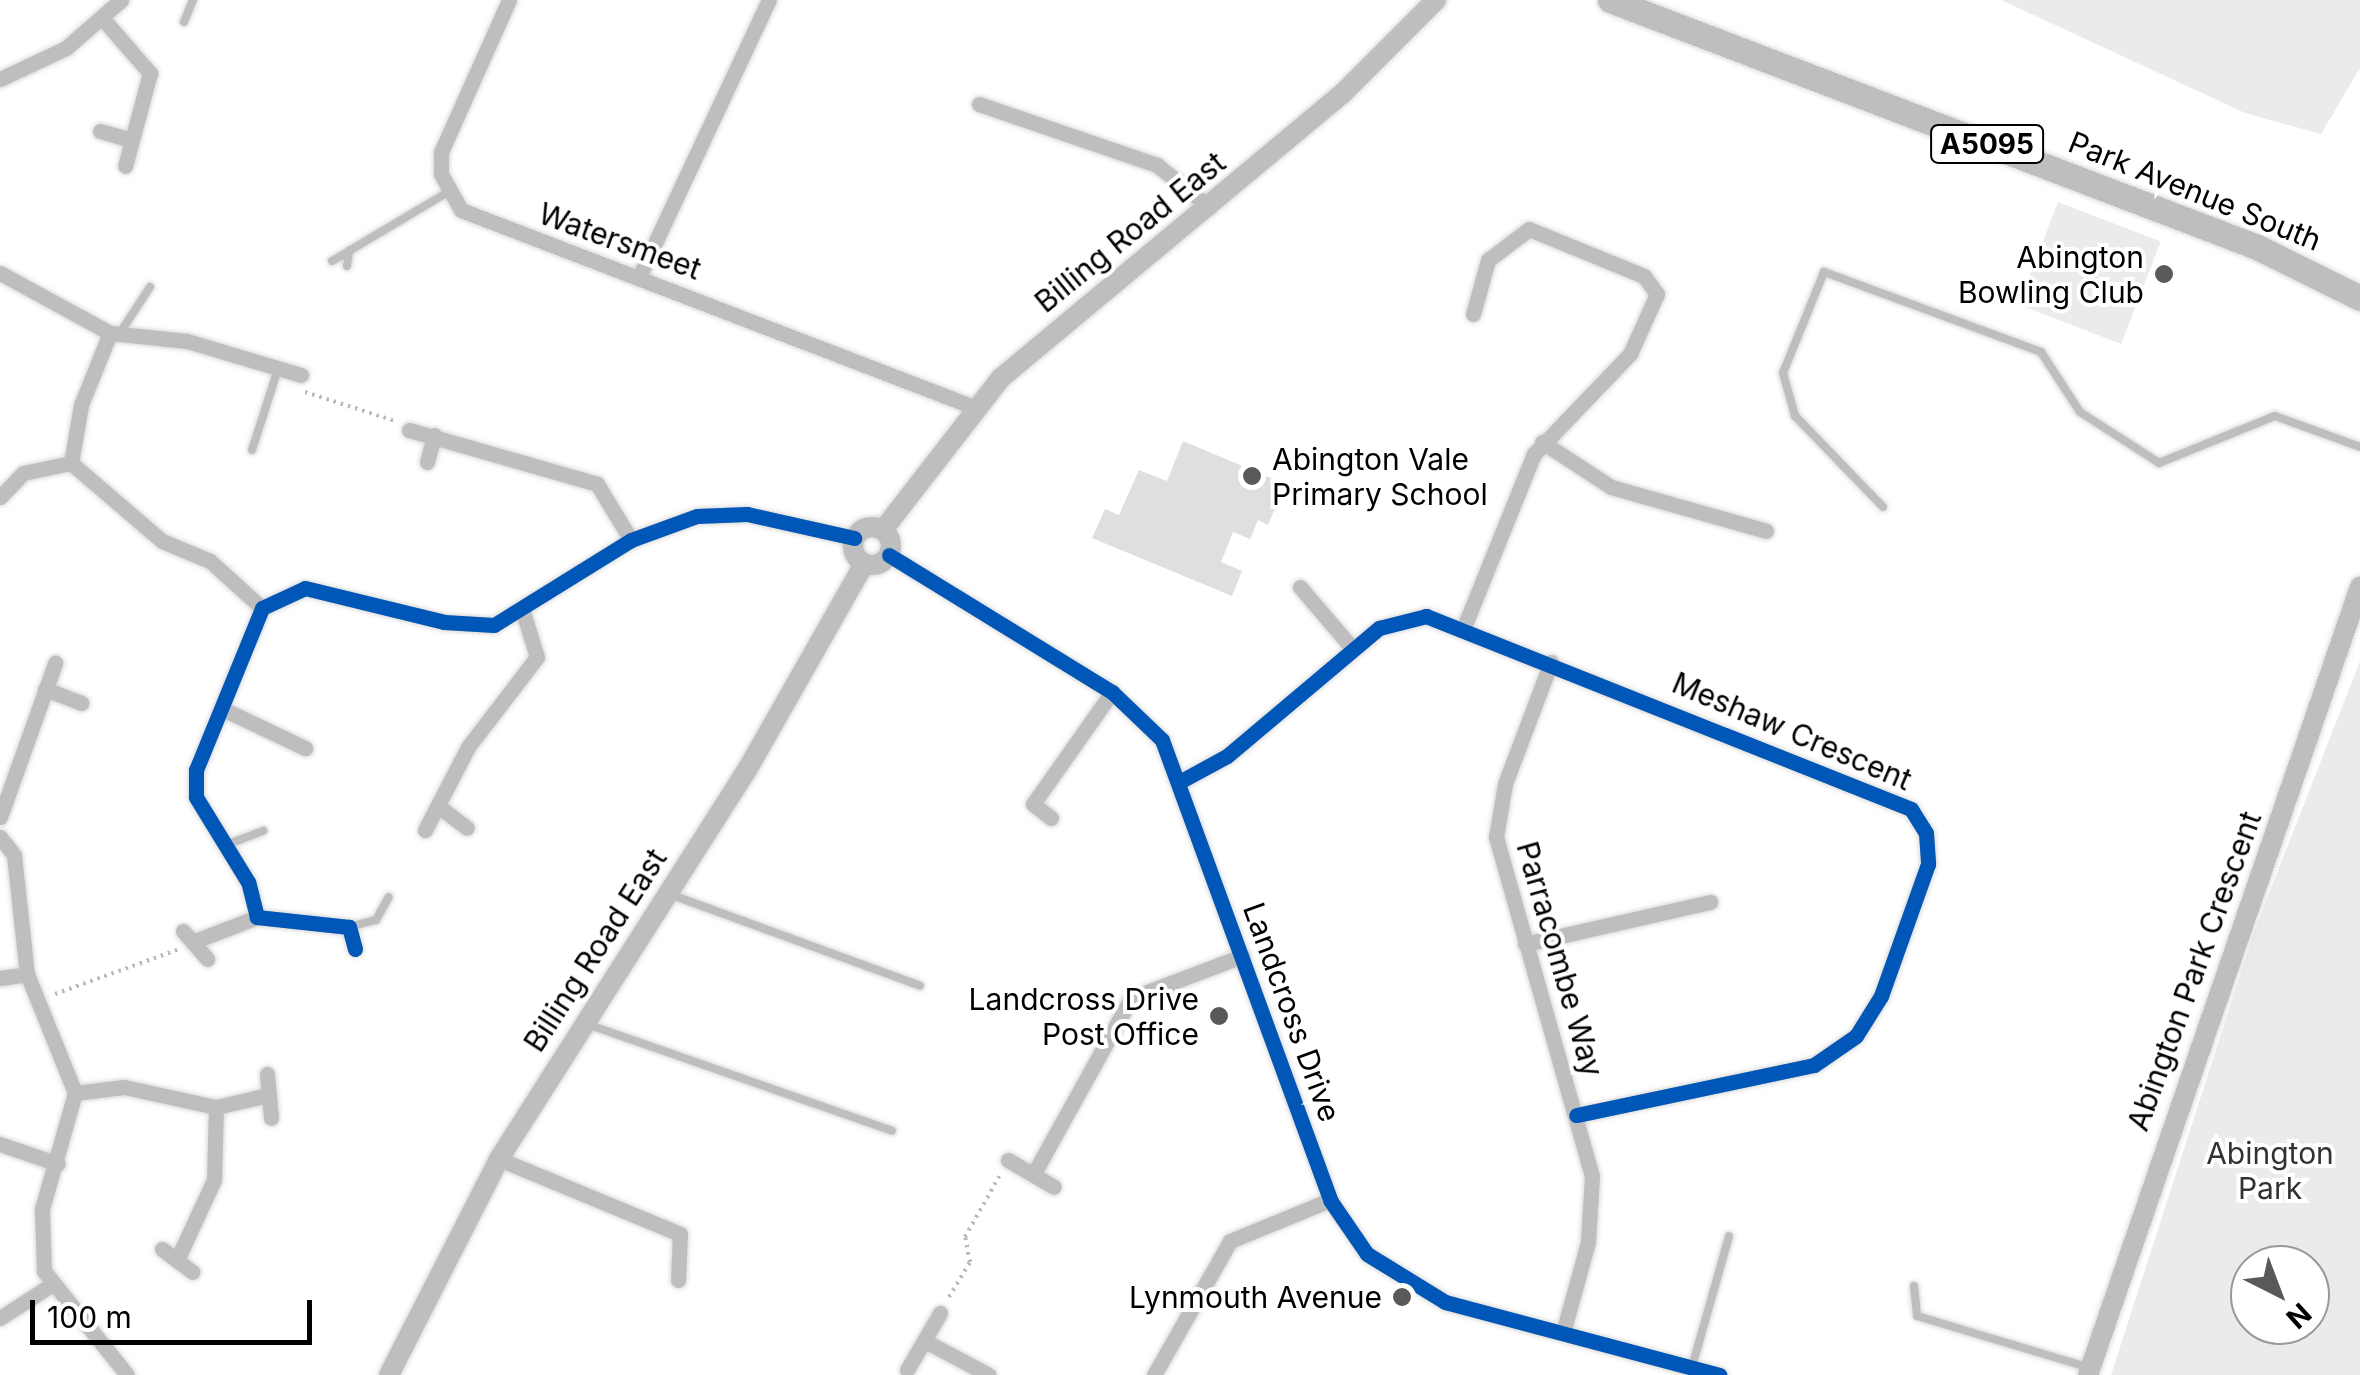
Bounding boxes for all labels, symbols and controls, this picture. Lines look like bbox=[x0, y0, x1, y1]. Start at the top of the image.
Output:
road number: A5095 bbox=[1930, 121, 2044, 167]
street label: Park Avenue South bbox=[2064, 124, 2326, 258]
street label: Billing Road East bbox=[1028, 144, 1232, 320]
street label: Watersmeet bbox=[534, 195, 706, 287]
place label: Abington Bowling Club bbox=[1958, 239, 2144, 310]
marker: Abington Bowling Club bbox=[2153, 263, 2175, 285]
place label: Abington Vale Primary School bbox=[1272, 441, 1488, 512]
marker: Abington Vale Primary School bbox=[1241, 465, 1263, 487]
street label: Meshaw Crescent bbox=[1667, 664, 1917, 798]
street label: Abington Park Crescent bbox=[2119, 807, 2269, 1135]
street label: Parracombe Way bbox=[1509, 837, 1611, 1081]
street label: Billing Road East bbox=[516, 842, 674, 1058]
street label: Landcross Drive bbox=[1236, 898, 1348, 1126]
place label: Landcross Drive Post Office bbox=[969, 981, 1199, 1052]
marker: Landcross Drive Post Office bbox=[1208, 1005, 1230, 1027]
park label: Abington Park bbox=[2206, 1135, 2334, 1206]
north arrow bbox=[2230, 1245, 2330, 1345]
place label: Lynmouth Avenue bbox=[1129, 1279, 1382, 1315]
scale bar bbox=[35, 1280, 318, 1342]
marker: Lynmouth Avenue bbox=[1391, 1286, 1413, 1308]
text: N bbox=[2279, 1296, 2318, 1336]
text: 100 m bbox=[47, 1299, 132, 1335]

